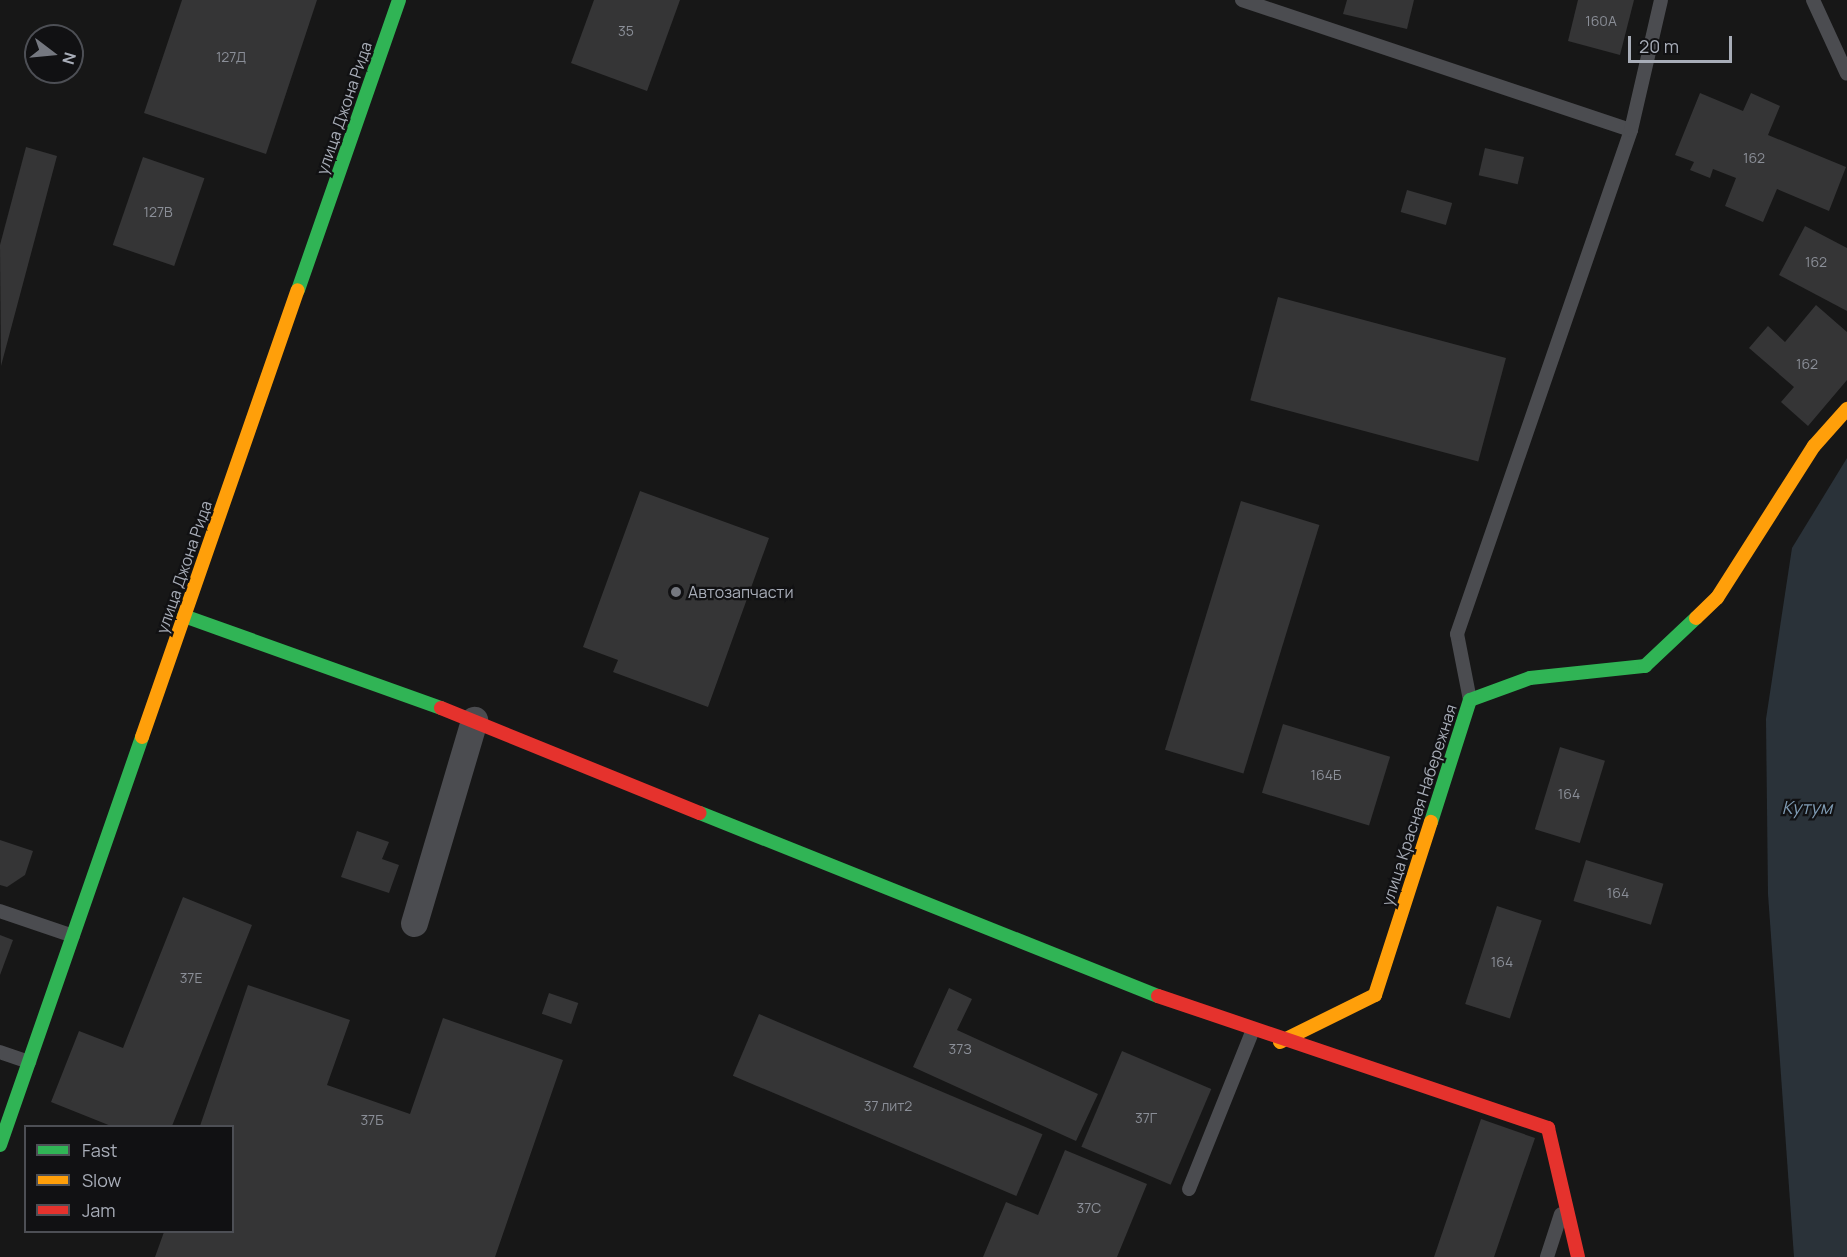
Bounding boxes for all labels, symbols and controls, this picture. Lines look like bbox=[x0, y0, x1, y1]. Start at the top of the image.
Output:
house number: 160А bbox=[1585, 13, 1617, 29]
house number: 35 bbox=[618, 23, 634, 39]
north arrow bbox=[24, 24, 84, 84]
scale bar bbox=[1631, 24, 1734, 62]
text: 20 m bbox=[1639, 34, 1679, 58]
street label: улица Джона Рида bbox=[312, 39, 376, 177]
house number: 127Д bbox=[216, 49, 246, 65]
text: N bbox=[57, 50, 82, 67]
house number: 162 bbox=[1743, 150, 1765, 166]
house number: 127В bbox=[143, 204, 173, 220]
house number: 162 bbox=[1805, 254, 1827, 270]
house number: 162 bbox=[1796, 356, 1818, 372]
street label: улица Джона Рида bbox=[152, 498, 216, 636]
place label: Автозапчасти bbox=[688, 582, 793, 602]
marker: Автозапчасти bbox=[669, 585, 683, 599]
street label: улица Красная Набережная bbox=[1377, 702, 1461, 908]
house number: 164Б bbox=[1311, 767, 1341, 783]
house number: 164 bbox=[1558, 786, 1580, 802]
water label: Кутум bbox=[1782, 796, 1832, 818]
house number: 164 bbox=[1607, 885, 1629, 901]
house number: 164 bbox=[1491, 954, 1513, 970]
house number: 37Е bbox=[180, 970, 202, 986]
house number: 37З bbox=[948, 1041, 972, 1057]
house number: 37 лит2 bbox=[864, 1098, 912, 1114]
house number: 37Г bbox=[1135, 1110, 1157, 1126]
house number: 37Б bbox=[360, 1112, 384, 1128]
legend bbox=[24, 1125, 234, 1233]
text: Fast bbox=[82, 1138, 117, 1162]
text: Slow bbox=[82, 1168, 121, 1192]
text: Jam bbox=[82, 1198, 116, 1222]
house number: 37С bbox=[1077, 1200, 1101, 1216]

